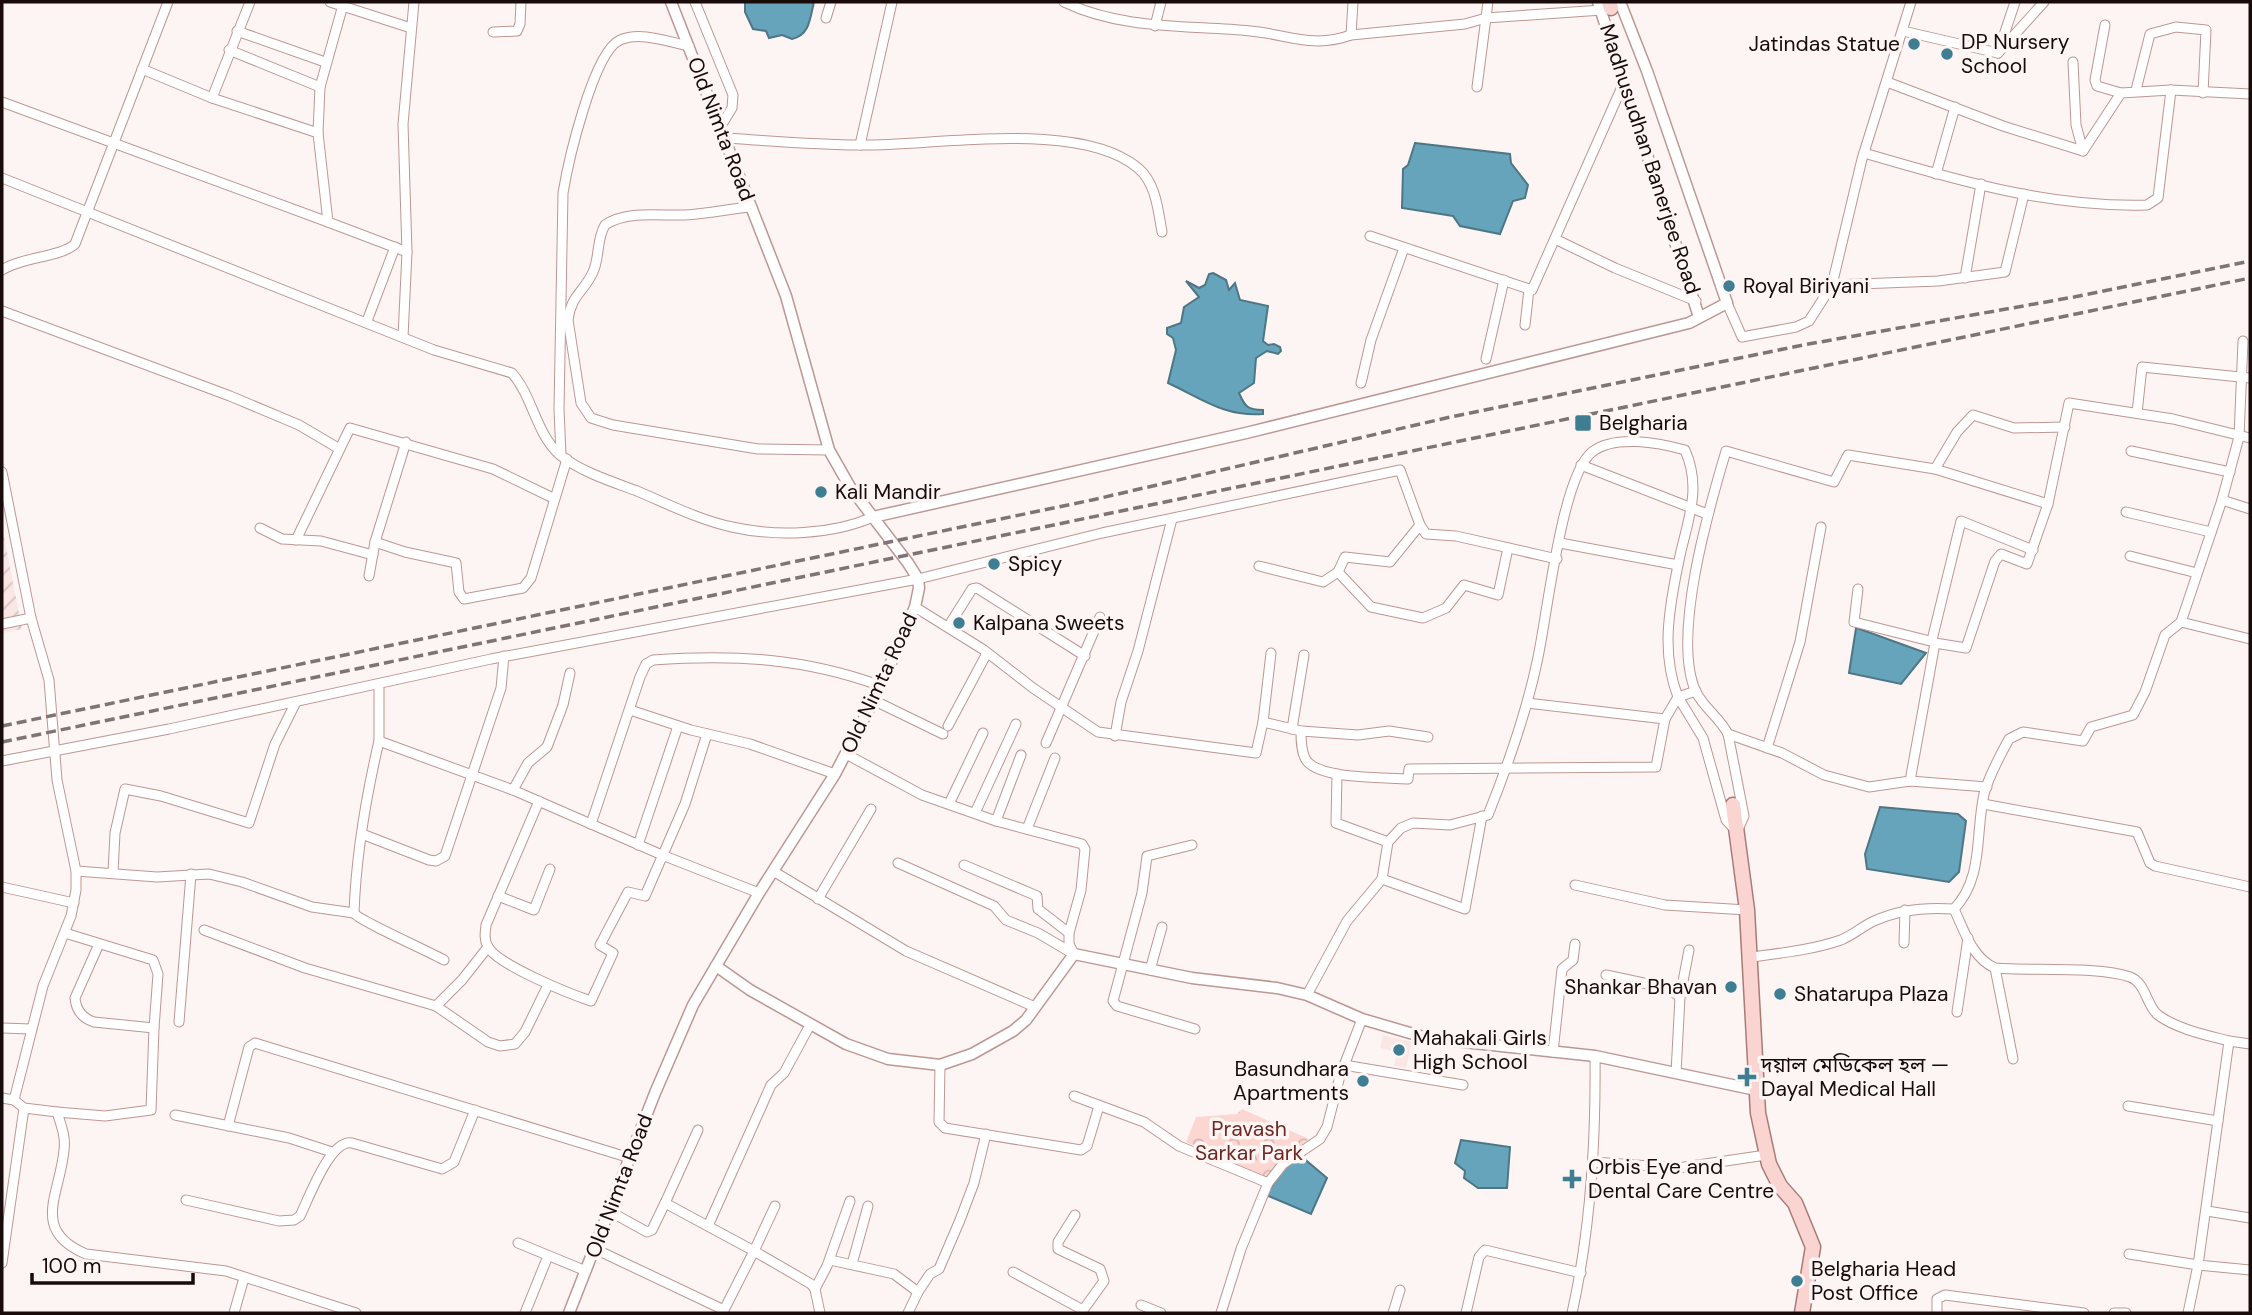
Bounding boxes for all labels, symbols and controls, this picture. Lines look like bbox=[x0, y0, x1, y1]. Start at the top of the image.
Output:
street label: Madhusudhan Banerjee Road bbox=[1593, 20, 1707, 298]
place label: DP Nursery School bbox=[1961, 28, 2070, 80]
place label: Jatindas Statue bbox=[1749, 30, 1900, 58]
marker: Jatindas Statue bbox=[1906, 36, 1922, 52]
marker: DP Nursery School bbox=[1939, 46, 1955, 62]
street label: Old Nimta Road bbox=[681, 53, 761, 205]
place label: Royal Biriyani bbox=[1743, 272, 1869, 300]
marker: Royal Biriyani bbox=[1721, 278, 1737, 294]
place label: Belgharia bbox=[1599, 409, 1688, 437]
marker: Belgharia bbox=[1573, 413, 1593, 433]
place label: Kali Mandir bbox=[835, 478, 941, 506]
marker: Kali Mandir bbox=[813, 484, 829, 500]
place label: Spicy bbox=[1008, 550, 1062, 578]
marker: Spicy bbox=[986, 556, 1002, 572]
street label: Old Nimta Road bbox=[834, 608, 924, 758]
place label: Kalpana Sweets bbox=[973, 609, 1125, 637]
marker: Kalpana Sweets bbox=[951, 615, 967, 631]
place label: Shankar Bhavan bbox=[1564, 973, 1717, 1001]
marker: Shankar Bhavan bbox=[1723, 979, 1739, 995]
place label: Shatarupa Plaza bbox=[1794, 980, 1948, 1008]
marker: Shatarupa Plaza bbox=[1772, 986, 1788, 1002]
place label: Mahakali Girls High School bbox=[1413, 1024, 1547, 1076]
marker: Mahakali Girls High School bbox=[1391, 1042, 1407, 1058]
place label: দয়াল মেডিকেল হল — Dayal Medical Hall bbox=[1760, 1051, 1949, 1103]
place label: Basundhara Apartments bbox=[1233, 1055, 1349, 1107]
marker: দয়াল মেডিকেল হল — Dayal Medical Hall bbox=[1739, 1069, 1755, 1085]
marker: Basundhara Apartments bbox=[1355, 1073, 1371, 1089]
street label: Old Nimta Road bbox=[579, 1110, 659, 1262]
park label: Pravash Sarkar Park bbox=[1195, 1115, 1303, 1167]
place label: Orbis Eye and Dental Care Centre bbox=[1588, 1153, 1774, 1205]
marker: Orbis Eye and Dental Care Centre bbox=[1562, 1169, 1582, 1189]
scale bar bbox=[32, 1242, 192, 1286]
text: 100 m bbox=[42, 1252, 102, 1280]
place label: Belgharia Head Post Office bbox=[1811, 1255, 1956, 1307]
marker: Belgharia Head Post Office bbox=[1789, 1273, 1805, 1289]

